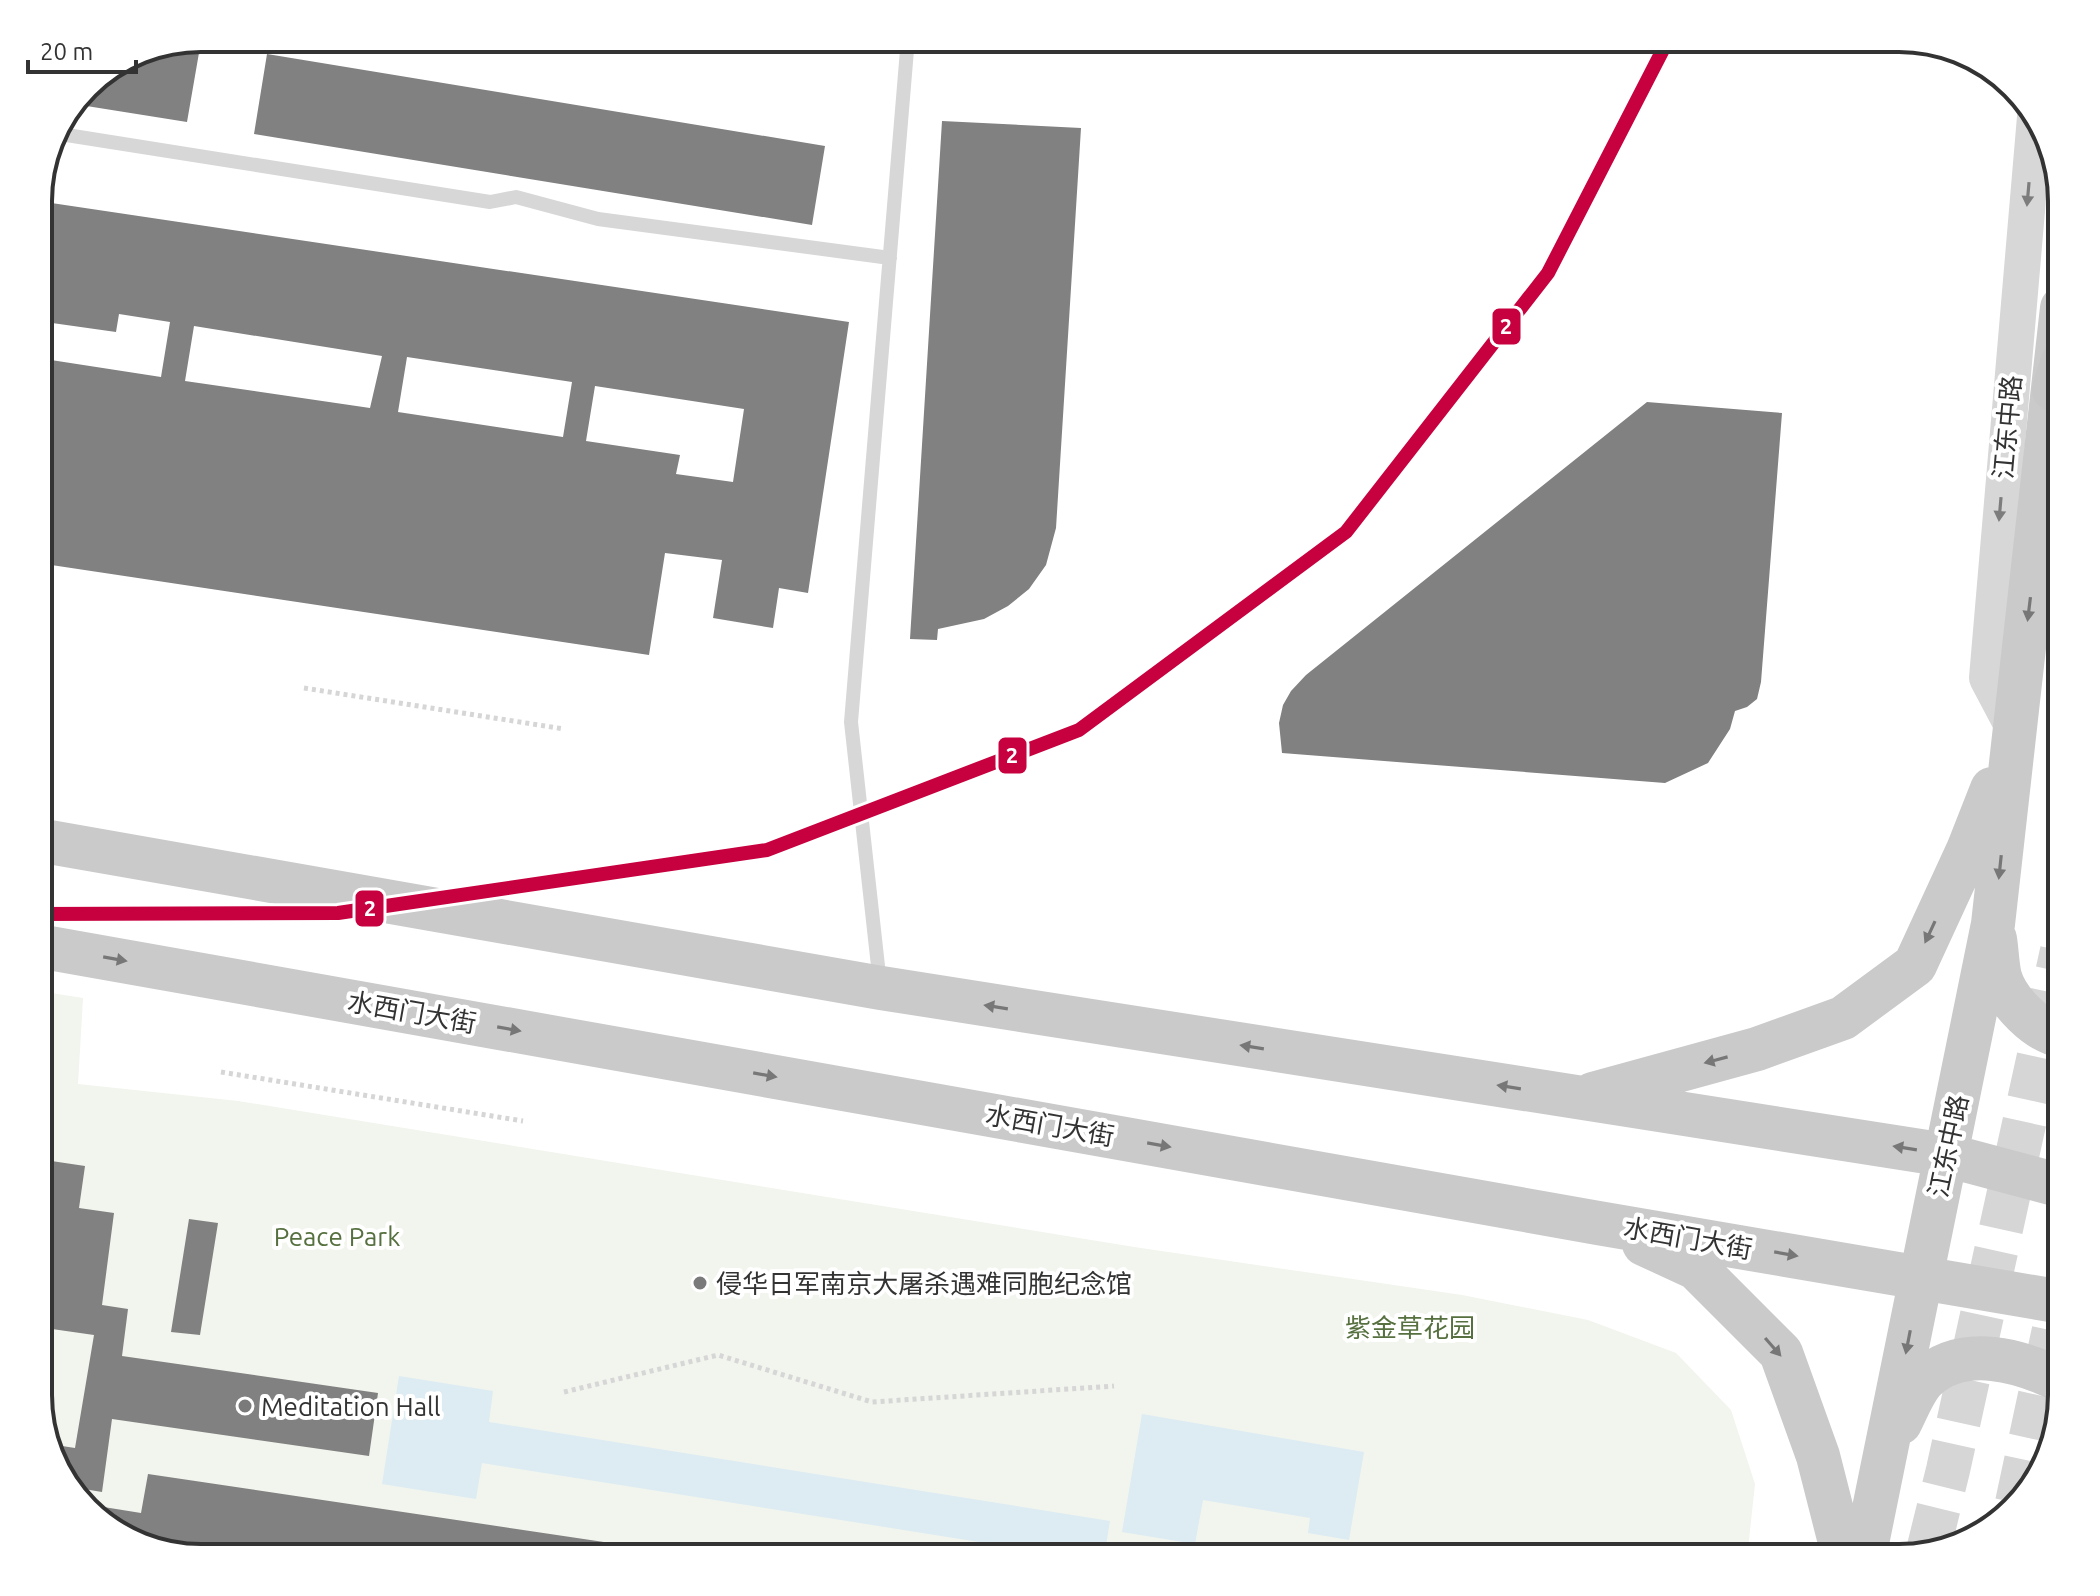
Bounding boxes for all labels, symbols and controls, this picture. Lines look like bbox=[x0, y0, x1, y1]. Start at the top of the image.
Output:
scale bar bbox=[28, 24, 136, 74]
text: 20 m bbox=[40, 38, 93, 65]
one-way arrow bbox=[2021, 182, 2034, 207]
line badge: 2 bbox=[1491, 307, 1522, 346]
text: 2 bbox=[1500, 313, 1512, 338]
street label: 江东中路 bbox=[1988, 374, 2026, 480]
one-way arrow bbox=[1994, 497, 2007, 522]
one-way arrow bbox=[2022, 597, 2035, 622]
line badge: 2 bbox=[997, 736, 1028, 775]
text: 2 bbox=[1006, 742, 1018, 767]
one-way arrow bbox=[1993, 855, 2006, 880]
line badge: 2 bbox=[354, 889, 385, 928]
text: 2 bbox=[364, 895, 376, 920]
one-way arrow bbox=[1923, 920, 1937, 943]
one-way arrow bbox=[103, 954, 128, 966]
street label: 水西门大街 bbox=[345, 986, 479, 1038]
one-way arrow bbox=[983, 1000, 1008, 1012]
one-way arrow bbox=[497, 1024, 522, 1036]
one-way arrow bbox=[1240, 1040, 1265, 1053]
one-way arrow bbox=[1704, 1055, 1729, 1067]
one-way arrow bbox=[753, 1069, 778, 1081]
one-way arrow bbox=[1496, 1080, 1521, 1093]
street label: 江东中路 bbox=[1923, 1092, 1973, 1200]
street label: 水西门大街 bbox=[983, 1099, 1117, 1151]
one-way arrow bbox=[1147, 1139, 1172, 1151]
one-way arrow bbox=[1892, 1141, 1917, 1154]
street label: 水西门大街 bbox=[1621, 1212, 1755, 1264]
park label: Peace Park bbox=[274, 1222, 400, 1251]
one-way arrow bbox=[1774, 1249, 1799, 1261]
place label: 侵华日军南京大屠杀遇难同胞纪念馆 bbox=[716, 1269, 1132, 1298]
marker: 侵华日军南京大屠杀遇难同胞纪念馆 bbox=[691, 1274, 709, 1292]
park label: 紫金草花园 bbox=[1345, 1313, 1475, 1342]
one-way arrow bbox=[1901, 1330, 1914, 1355]
one-way arrow bbox=[1764, 1337, 1782, 1356]
place label: Meditation Hall bbox=[261, 1392, 441, 1421]
marker: Meditation Hall bbox=[236, 1397, 254, 1415]

